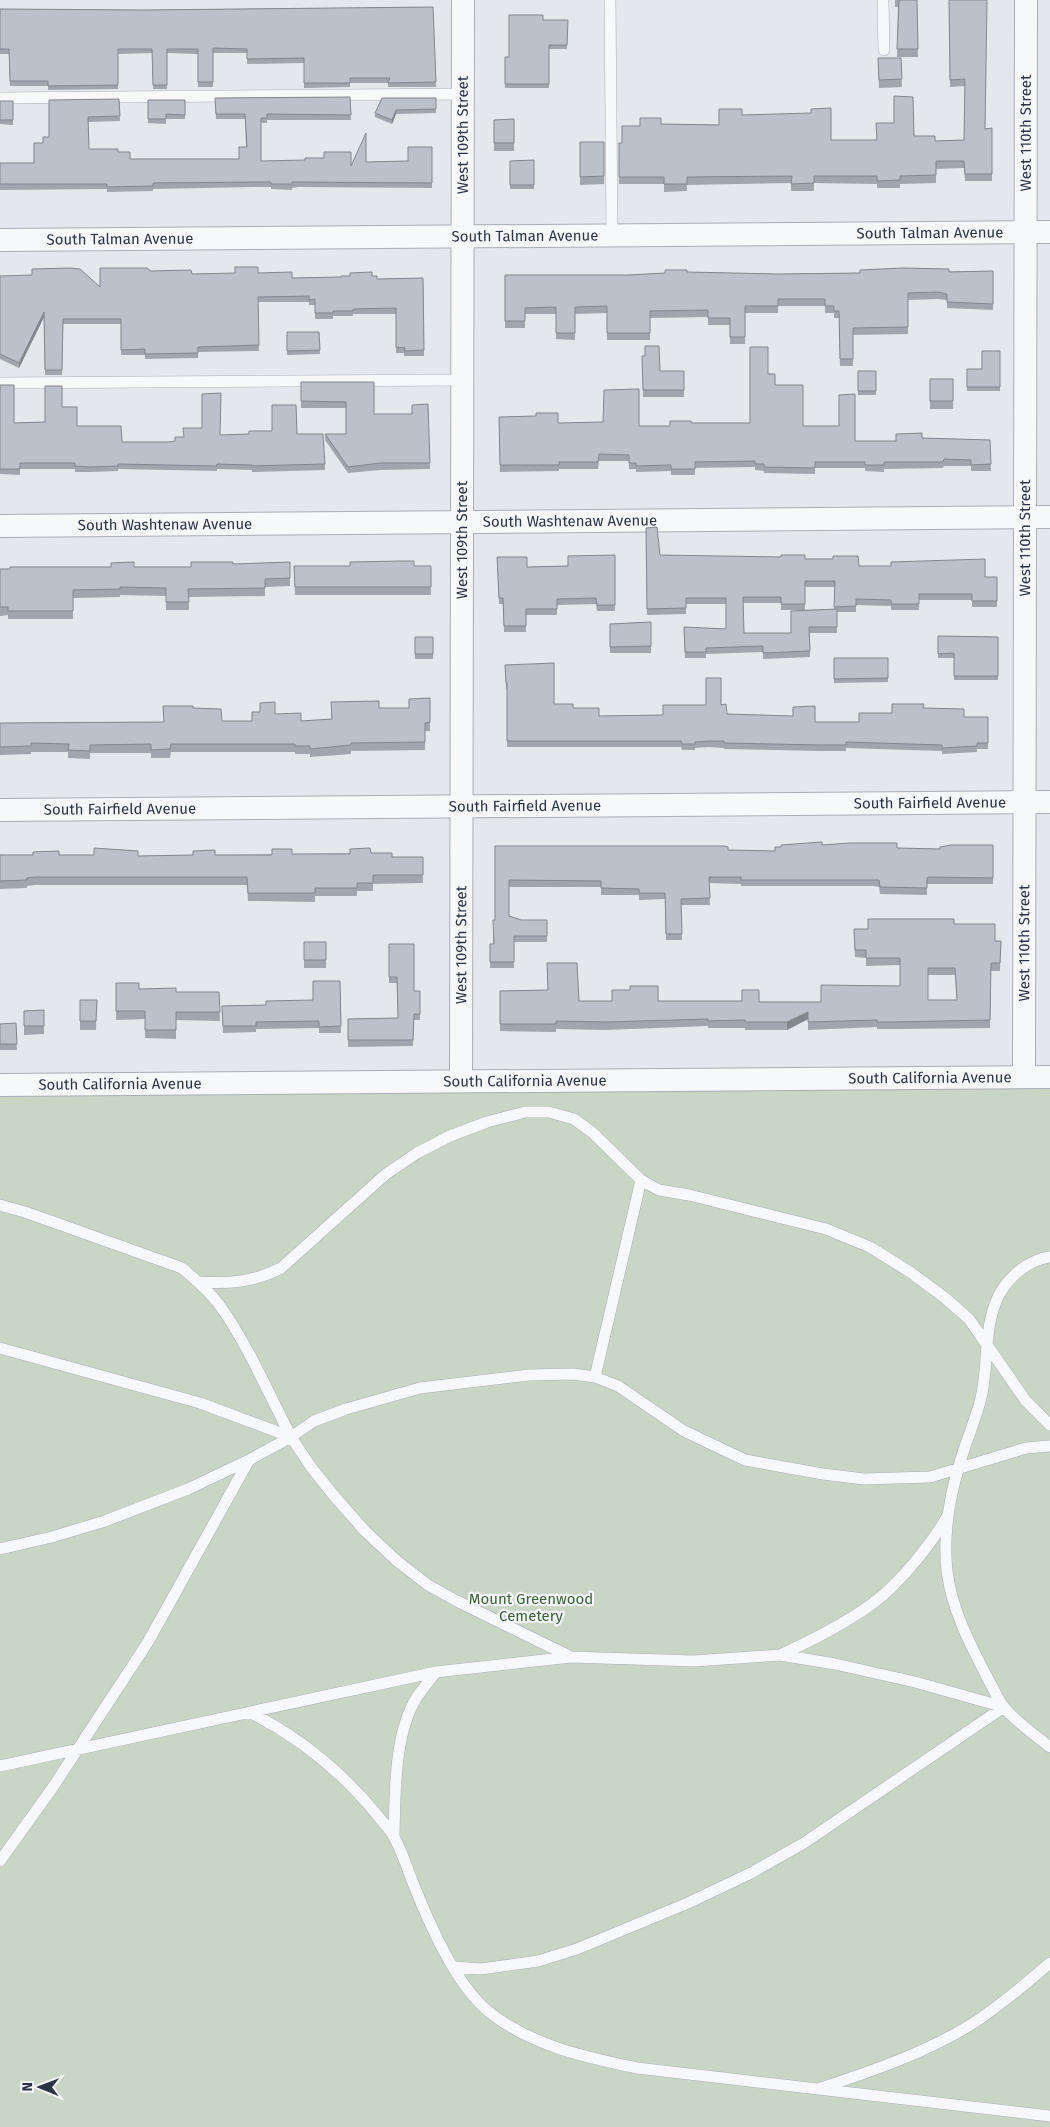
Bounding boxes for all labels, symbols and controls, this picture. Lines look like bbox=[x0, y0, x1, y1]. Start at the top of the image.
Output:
street label: West 110th Street bbox=[1017, 74, 1035, 192]
street label: West 109th Street bbox=[454, 75, 472, 194]
street label: South Talman Avenue bbox=[856, 223, 1004, 242]
street label: South Talman Avenue bbox=[451, 226, 599, 246]
street label: South Talman Avenue bbox=[46, 230, 194, 249]
street label: West 110th Street bbox=[1016, 479, 1034, 597]
street label: West 109th Street bbox=[453, 480, 471, 599]
street label: South Washtenaw Avenue bbox=[483, 511, 657, 531]
street label: South Washtenaw Avenue bbox=[78, 515, 252, 534]
street label: South Fairfield Avenue bbox=[854, 793, 1006, 812]
street label: South Fairfield Avenue bbox=[449, 796, 601, 816]
street label: South Fairfield Avenue bbox=[44, 800, 196, 819]
street label: West 110th Street bbox=[1015, 884, 1033, 1002]
street label: West 109th Street bbox=[452, 885, 470, 1004]
street label: South California Avenue bbox=[848, 1068, 1012, 1088]
street label: South California Avenue bbox=[443, 1071, 607, 1091]
street label: South California Avenue bbox=[38, 1074, 202, 1094]
park label: Mount Greenwood Cemetery bbox=[469, 1590, 593, 1625]
north arrow bbox=[15, 2062, 65, 2112]
text: N bbox=[19, 2082, 36, 2092]

